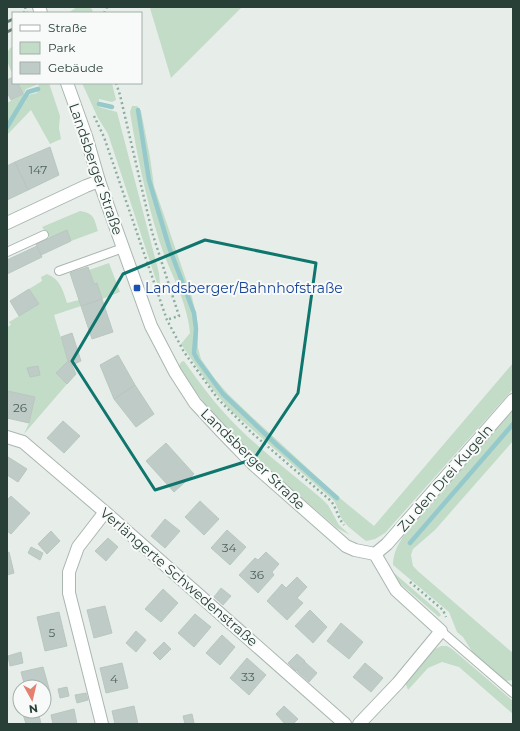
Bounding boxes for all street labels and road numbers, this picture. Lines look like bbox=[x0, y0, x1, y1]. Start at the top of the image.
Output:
street label: Landsberger Straße bbox=[65, 101, 127, 237]
street label: Landsberger Straße bbox=[197, 404, 309, 514]
street label: Zu den Drei Kugeln bbox=[393, 421, 497, 535]
street label: Verlängerte Schwedenstraße bbox=[96, 504, 262, 650]

